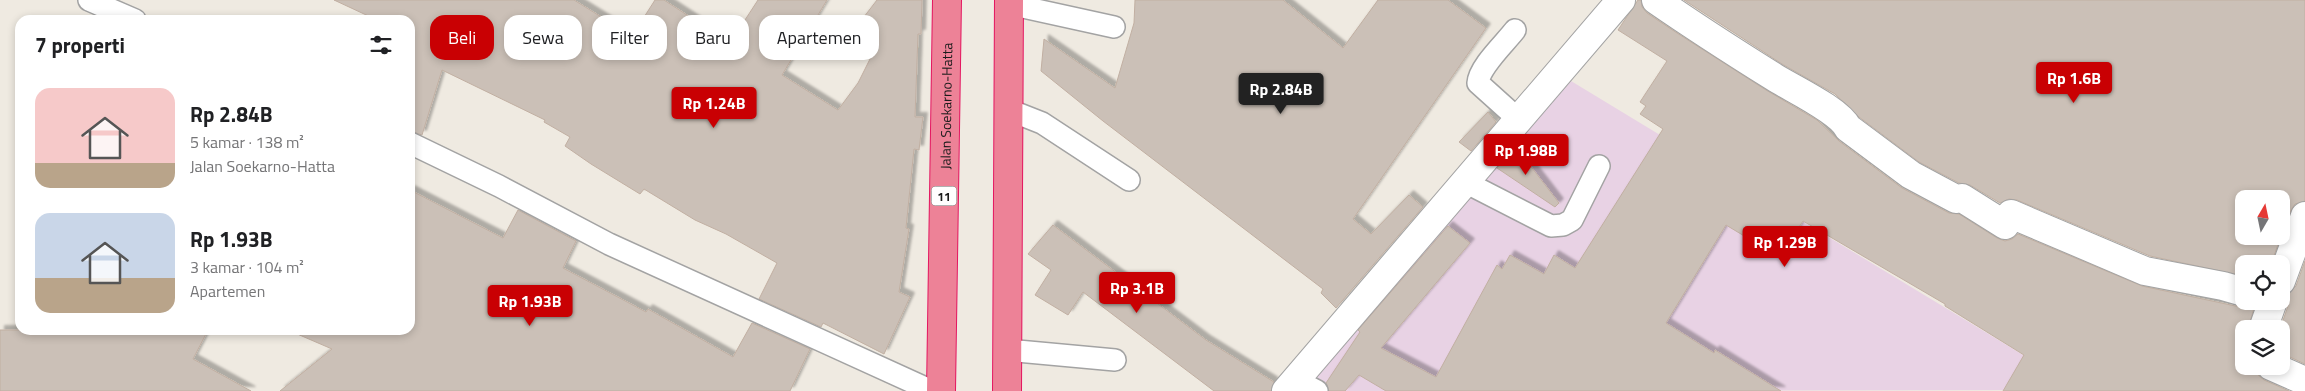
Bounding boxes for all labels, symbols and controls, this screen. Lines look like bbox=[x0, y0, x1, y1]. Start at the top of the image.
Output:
chip: Beli bbox=[430, 15, 494, 60]
chip: Sewa bbox=[504, 15, 582, 60]
chip: Filter bbox=[592, 15, 667, 60]
chip: Baru bbox=[677, 15, 749, 60]
chip: Apartemen bbox=[759, 15, 879, 60]
text: 7 properti bbox=[35, 29, 125, 61]
icon: filters bbox=[367, 31, 395, 59]
street label: Jalan Soekarno-Hatta bbox=[934, 42, 957, 170]
pin: Rp 1.6B bbox=[2028, 62, 2120, 104]
text: Rp 1.6B bbox=[2047, 66, 2101, 90]
pin: Rp 2.84B bbox=[1229, 72, 1333, 115]
text: Rp 2.84B bbox=[1250, 77, 1312, 101]
pin: Rp 1.24B bbox=[662, 86, 766, 129]
text: Rp 1.24B bbox=[683, 91, 745, 115]
text: Rp 2.84B bbox=[190, 98, 273, 130]
icon: home bbox=[75, 108, 135, 168]
text: 5 kamar · 138 m² bbox=[190, 130, 304, 154]
pin: Rp 1.98B bbox=[1474, 134, 1578, 176]
text: Rp 1.98B bbox=[1495, 138, 1557, 162]
text: Jalan Soekarno-Hatta bbox=[190, 154, 335, 178]
road number: 11 bbox=[932, 187, 956, 206]
north arrow bbox=[2235, 190, 2290, 245]
map controls bbox=[2235, 190, 2290, 375]
text: Rp 1.93B bbox=[190, 223, 273, 255]
pin: Rp 1.29B bbox=[1733, 226, 1837, 268]
text: Rp 1.29B bbox=[1754, 230, 1816, 254]
icon: home bbox=[75, 233, 135, 293]
text: 3 kamar · 104 m² bbox=[190, 255, 304, 279]
button: locate bbox=[2235, 255, 2290, 310]
pin: Rp 3.1B bbox=[1091, 272, 1183, 314]
text: Rp 3.1B bbox=[1110, 276, 1164, 300]
text: Apartemen bbox=[190, 279, 265, 303]
pin: Rp 1.93B bbox=[478, 284, 582, 327]
text: Rp 1.93B bbox=[499, 289, 561, 313]
button: layers bbox=[2235, 320, 2290, 375]

